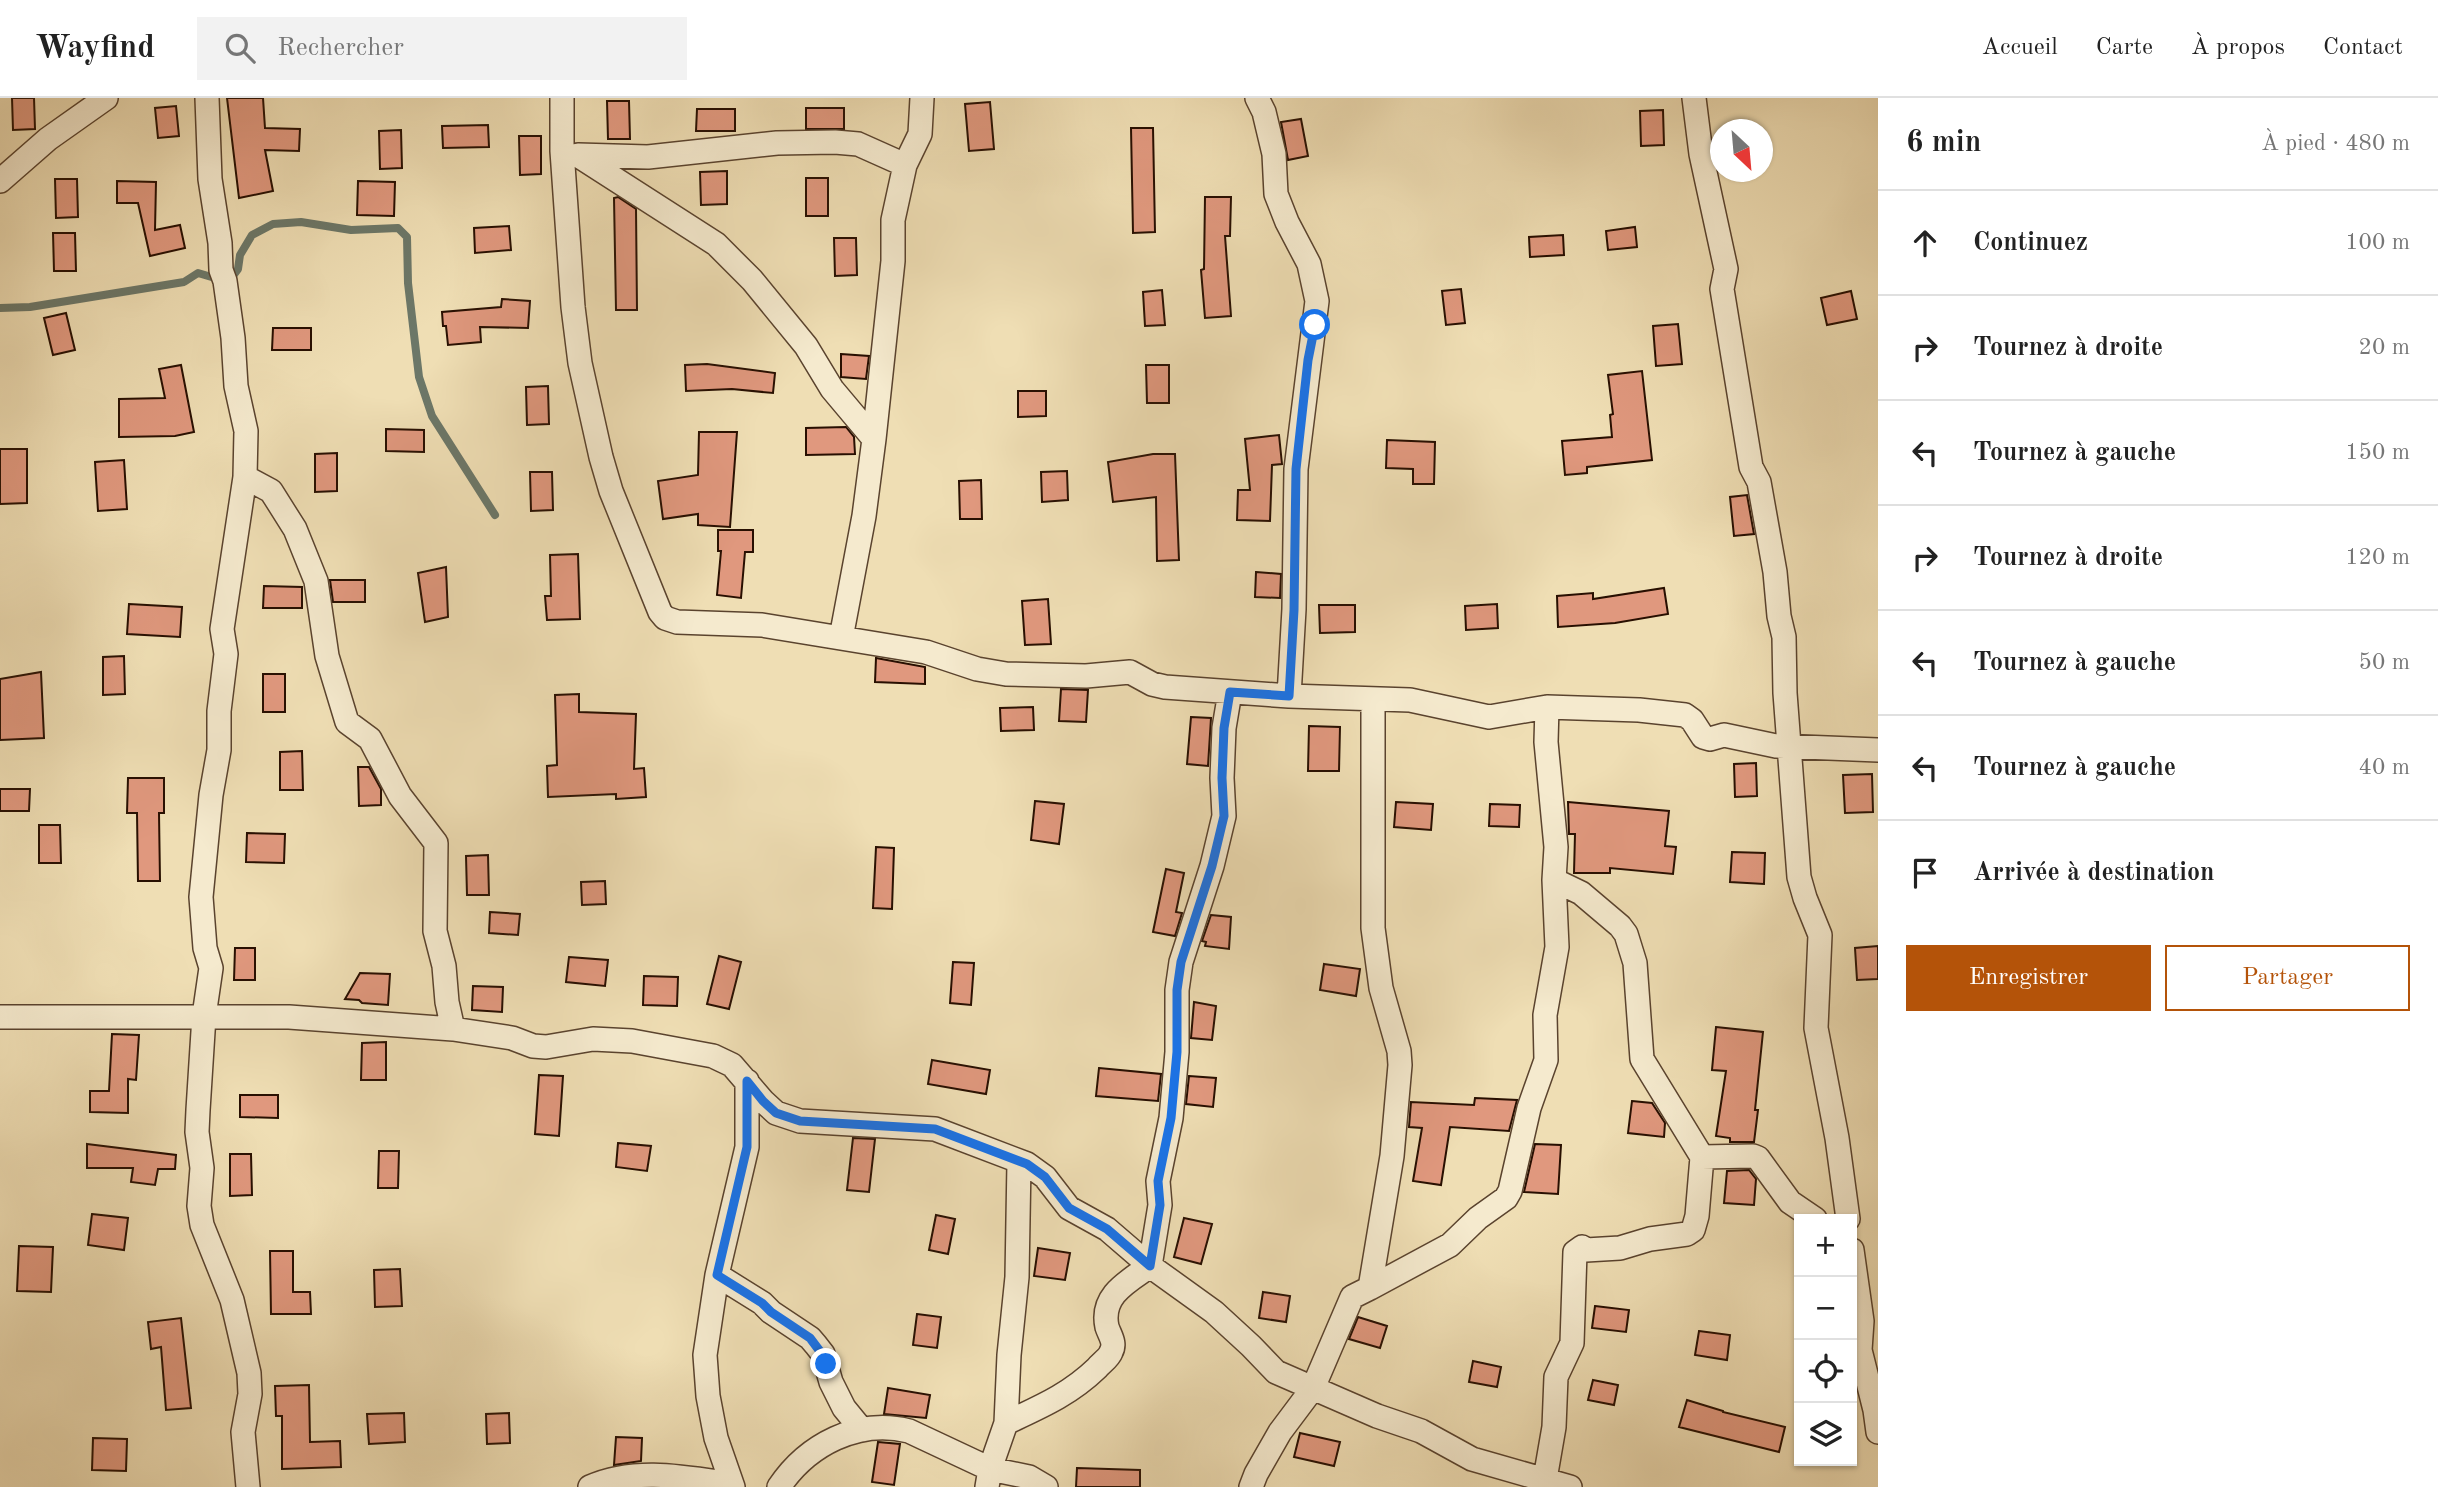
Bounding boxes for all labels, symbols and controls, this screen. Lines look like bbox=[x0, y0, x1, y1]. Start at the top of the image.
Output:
search box bbox=[197, 17, 687, 80]
icon: search bbox=[221, 29, 259, 67]
text: Wayfind bbox=[35, 32, 155, 65]
text: Rechercher bbox=[277, 35, 404, 61]
text: Accueil bbox=[1982, 36, 2058, 60]
text: Carte bbox=[2096, 36, 2153, 60]
text: À propos bbox=[2191, 36, 2285, 60]
text: Contact bbox=[2323, 36, 2403, 60]
north arrow bbox=[1710, 119, 1773, 182]
text: 6 min bbox=[1906, 128, 1981, 158]
text: À pied · 480 m bbox=[2261, 132, 2410, 155]
icon: ahead bbox=[1906, 224, 1944, 262]
text: Continuez bbox=[1973, 230, 2088, 256]
text: 100 m bbox=[2345, 231, 2410, 254]
route start bbox=[1299, 309, 1330, 340]
icon: right bbox=[1906, 329, 1944, 367]
text: Tournez à droite bbox=[1973, 335, 2163, 361]
text: 20 m bbox=[2359, 336, 2410, 359]
icon: left bbox=[1906, 434, 1944, 472]
text: Tournez à gauche bbox=[1973, 440, 2176, 466]
text: 150 m bbox=[2345, 441, 2410, 464]
icon: right bbox=[1906, 539, 1944, 577]
text: Tournez à droite bbox=[1973, 545, 2163, 571]
text: 120 m bbox=[2345, 546, 2410, 569]
icon: left bbox=[1906, 644, 1944, 682]
text: Tournez à gauche bbox=[1973, 650, 2176, 676]
text: 50 m bbox=[2359, 651, 2410, 674]
icon: left bbox=[1906, 749, 1944, 787]
text: Tournez à gauche bbox=[1973, 755, 2176, 781]
text: 40 m bbox=[2359, 756, 2410, 779]
icon: arrive bbox=[1906, 854, 1944, 892]
text: Arrivée à destination bbox=[1973, 860, 2215, 886]
button: Enregistrer bbox=[1906, 945, 2151, 1011]
button: Partager bbox=[2165, 945, 2410, 1011]
map controls bbox=[1794, 1214, 1857, 1466]
button: + bbox=[1794, 1214, 1857, 1277]
button: − bbox=[1794, 1277, 1857, 1340]
button: locate bbox=[1794, 1340, 1857, 1403]
route end bbox=[810, 1348, 841, 1379]
button: layers bbox=[1794, 1403, 1857, 1466]

